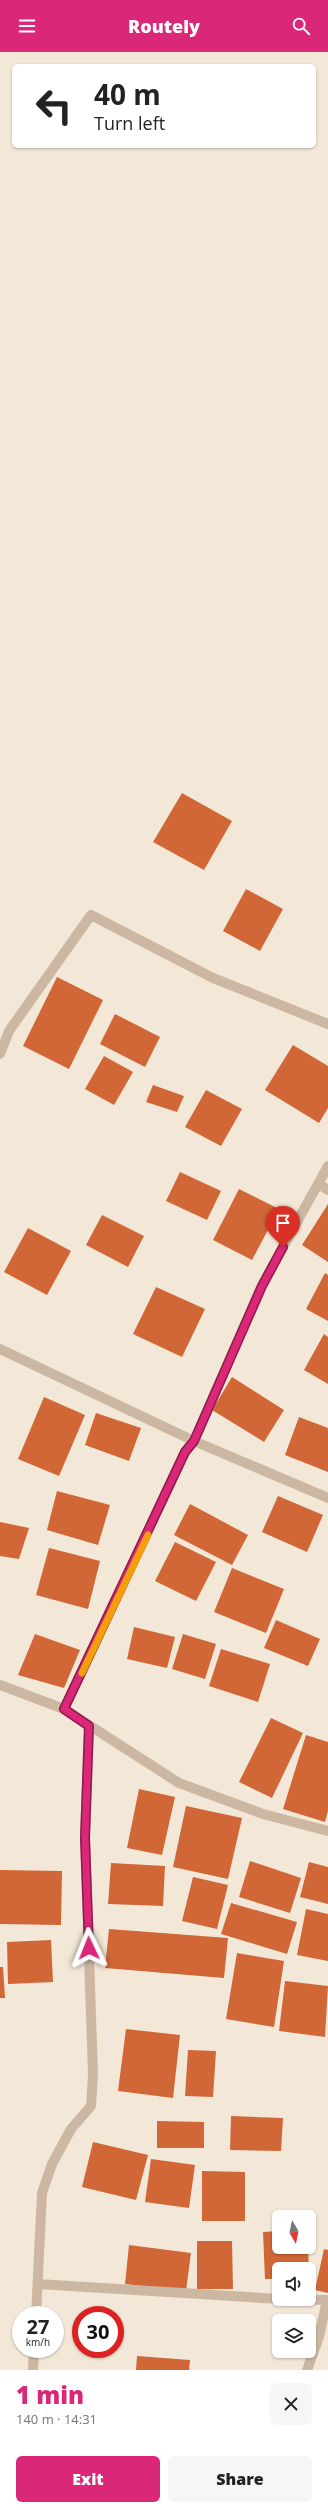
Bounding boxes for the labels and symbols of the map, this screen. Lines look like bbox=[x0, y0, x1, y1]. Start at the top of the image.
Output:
pin bbox=[266, 1206, 300, 1247]
position arrow bbox=[68, 1927, 110, 1969]
north arrow bbox=[272, 2210, 316, 2254]
speed limit sign: 30 bbox=[72, 2306, 124, 2358]

